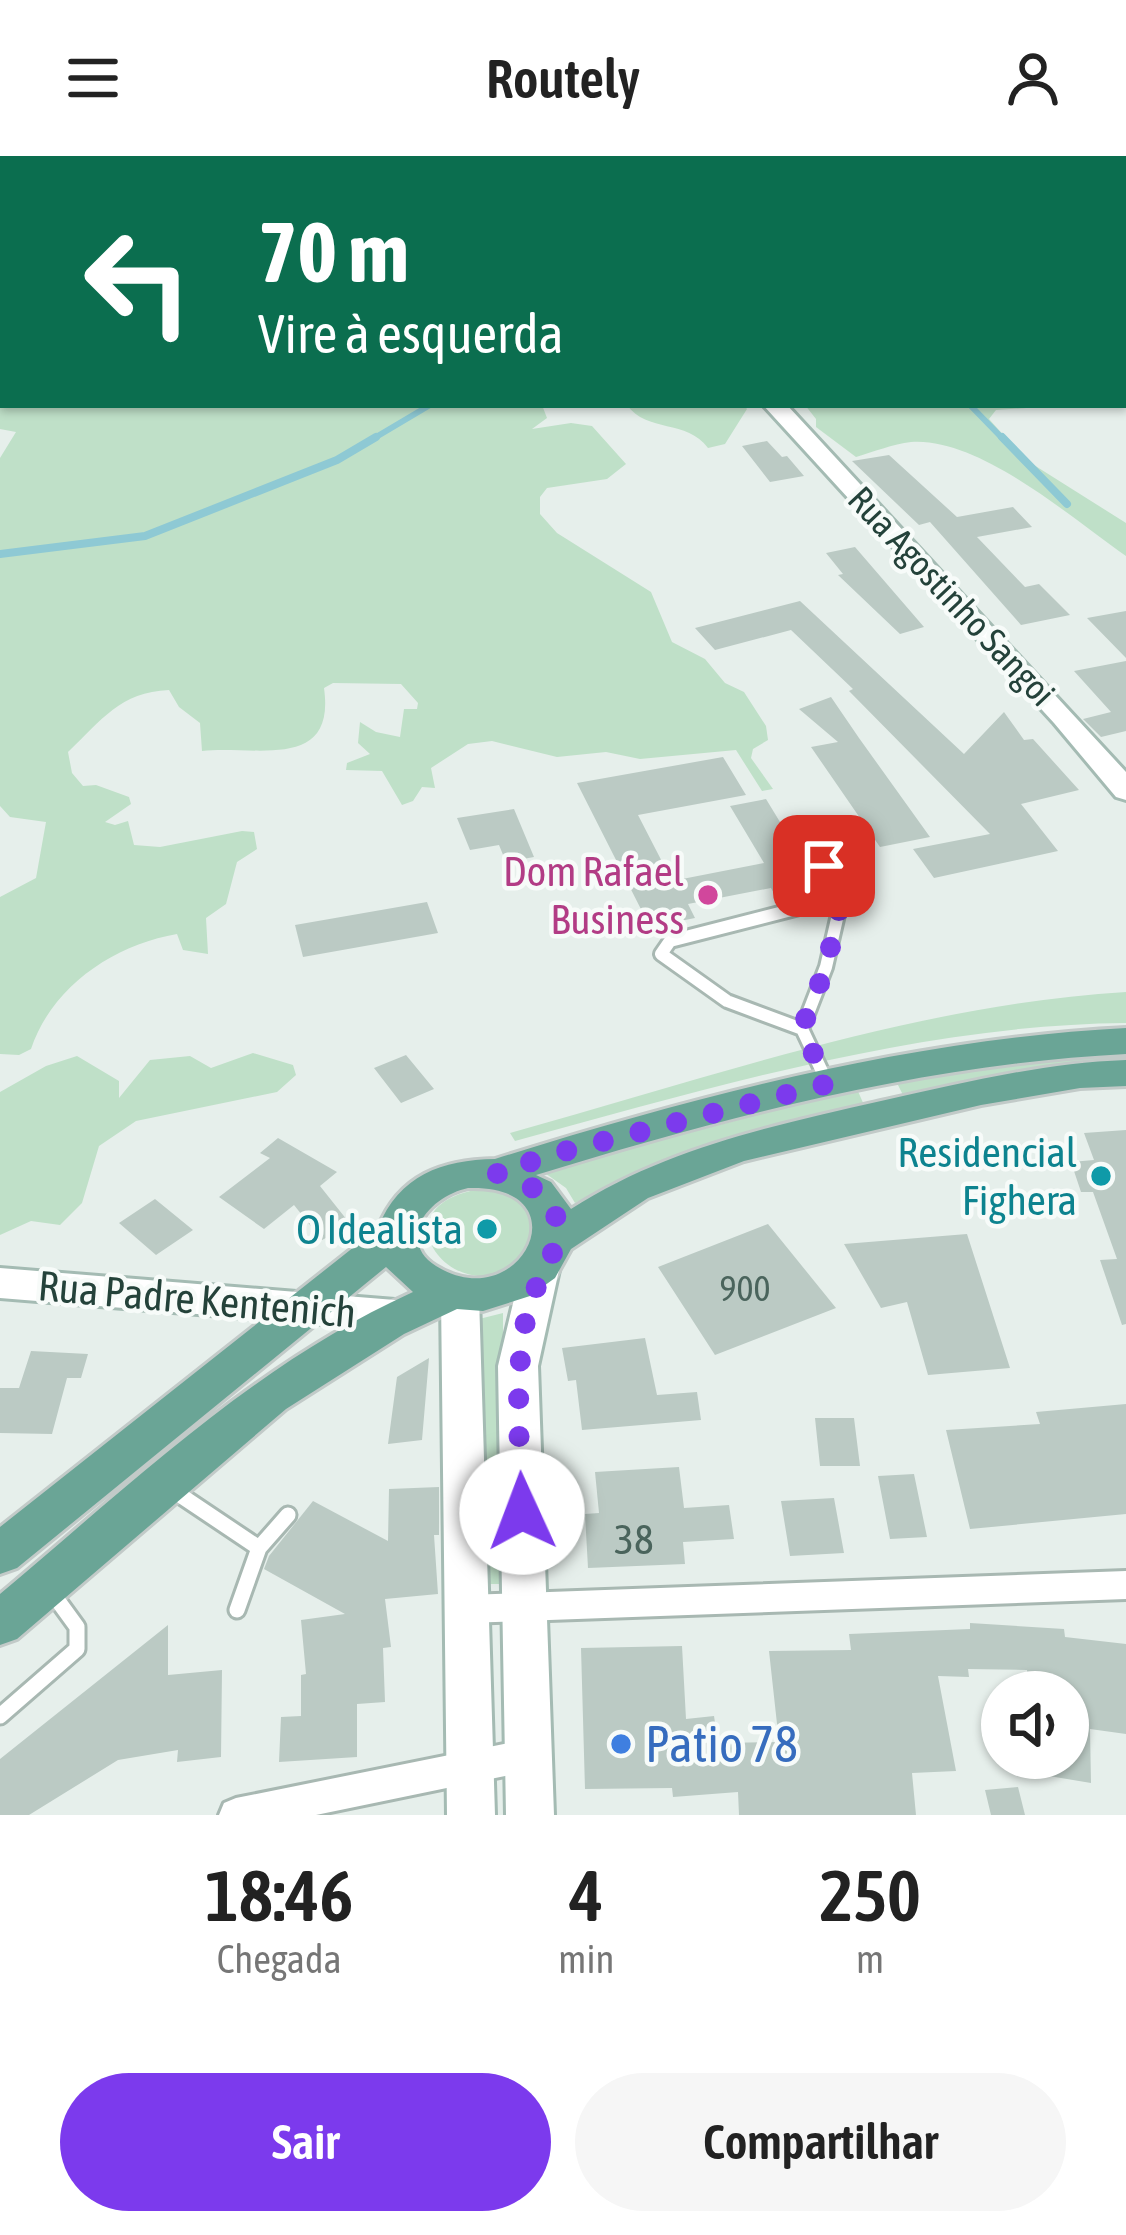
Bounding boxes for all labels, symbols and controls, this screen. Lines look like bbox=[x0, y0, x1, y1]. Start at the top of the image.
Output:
icon: menu bbox=[60, 45, 126, 111]
icon: person bbox=[1000, 45, 1066, 111]
text: Routely bbox=[486, 48, 640, 109]
icon: left bbox=[60, 204, 216, 360]
text: 70 m bbox=[258, 204, 409, 300]
text: Vire à esquerda bbox=[258, 303, 564, 364]
street label: Rua Agostinho Sangoi bbox=[840, 478, 1064, 714]
pin bbox=[773, 815, 875, 917]
icon: arrive bbox=[791, 833, 857, 899]
place label: Dom Rafael Business bbox=[503, 847, 684, 943]
marker: Dom Rafael Business bbox=[695, 882, 721, 908]
place label: Residencial Fighera bbox=[897, 1128, 1077, 1224]
marker: Residencial Fighera bbox=[1088, 1163, 1114, 1189]
place label: O Idealista bbox=[296, 1205, 463, 1253]
marker: O Idealista bbox=[474, 1216, 500, 1242]
street label: Rua Padre Kentenich bbox=[36, 1261, 358, 1337]
house number: 900 bbox=[720, 1267, 770, 1309]
position arrow bbox=[459, 1449, 585, 1575]
house number: 38 bbox=[614, 1515, 654, 1563]
map controls bbox=[981, 1671, 1089, 1779]
button: sound bbox=[981, 1671, 1089, 1779]
place label: Patio 78 bbox=[645, 1714, 798, 1773]
marker: Patio 78 bbox=[608, 1731, 634, 1757]
text: 18:46 bbox=[205, 1854, 353, 1936]
text: 4 bbox=[569, 1854, 603, 1936]
text: 250 bbox=[819, 1854, 921, 1936]
text: Chegada bbox=[217, 1937, 342, 1981]
text: min bbox=[558, 1937, 614, 1981]
text: m bbox=[856, 1937, 884, 1981]
button: Sair bbox=[60, 2073, 551, 2211]
button: Compartilhar bbox=[575, 2073, 1066, 2211]

